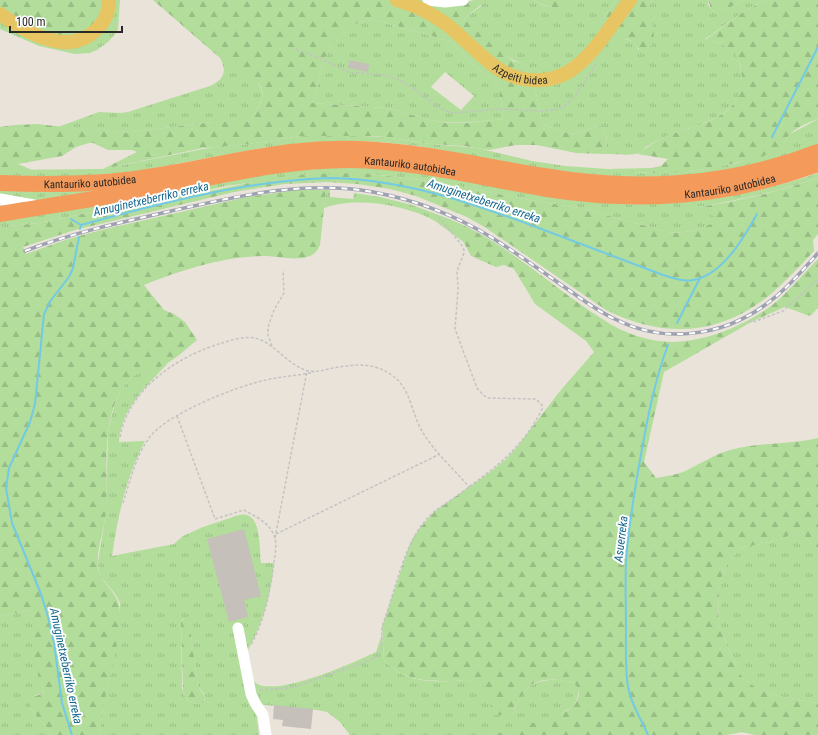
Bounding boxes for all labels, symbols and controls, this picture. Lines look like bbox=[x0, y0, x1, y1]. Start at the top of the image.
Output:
scale bar bbox=[10, 8, 122, 34]
text: 100 m bbox=[16, 15, 46, 29]
street label: Azpeiti bidea bbox=[490, 61, 548, 87]
street label: Kantauriko autobidea bbox=[364, 154, 457, 179]
street label: Kantauriko autobidea bbox=[684, 172, 777, 201]
street label: Kantauriko autobidea bbox=[44, 173, 137, 191]
water label: Amuginetxeberriko erreka bbox=[425, 176, 542, 226]
water label: Amuginetxeberriko erreka bbox=[91, 179, 210, 219]
water label: Asuerreka bbox=[611, 515, 631, 564]
water label: Amuginetxeberriko erreka bbox=[47, 606, 85, 725]

